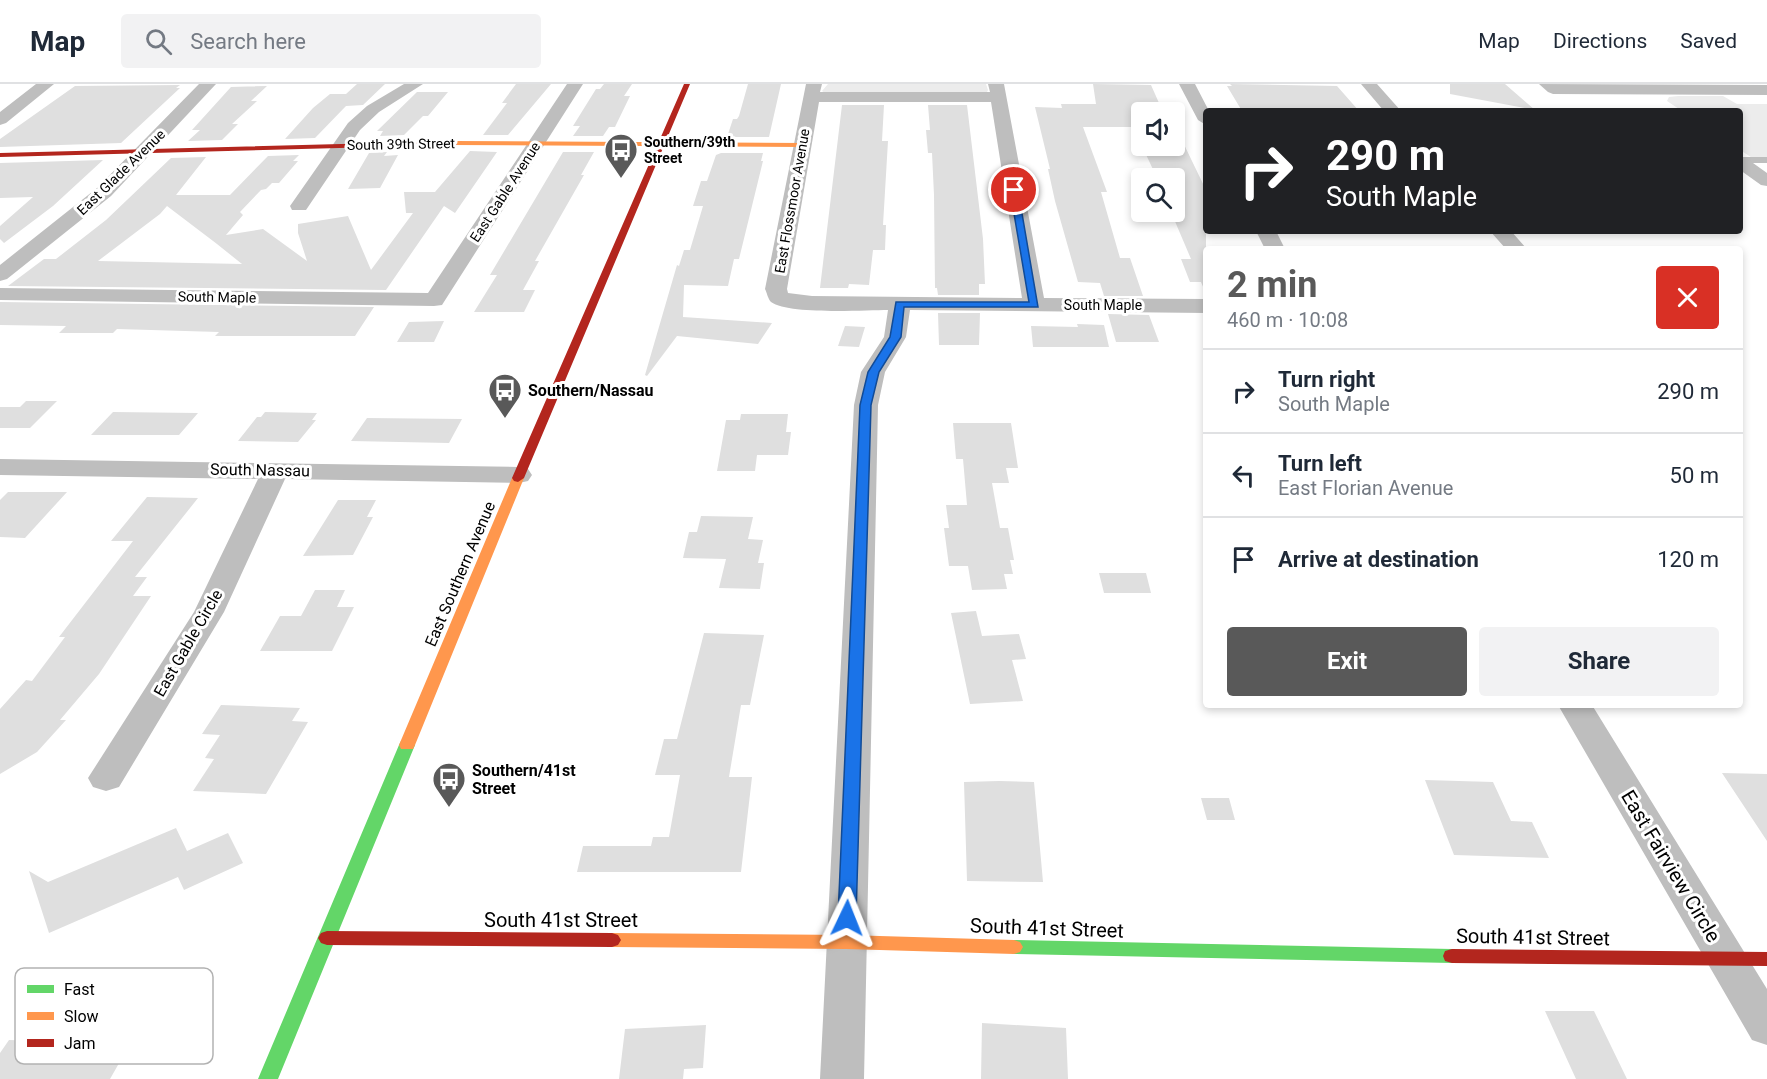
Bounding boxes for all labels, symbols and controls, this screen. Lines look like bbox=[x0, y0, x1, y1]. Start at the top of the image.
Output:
search box bbox=[121, 14, 541, 68]
text: Map bbox=[30, 25, 85, 58]
icon: search bbox=[142, 25, 175, 58]
text: Search here bbox=[190, 29, 306, 54]
text: Map bbox=[1478, 29, 1520, 53]
text: Directions bbox=[1553, 29, 1647, 53]
text: Saved bbox=[1680, 29, 1737, 53]
map controls bbox=[1131, 102, 1185, 222]
button: sound bbox=[1131, 102, 1185, 156]
street label: East Glade Avenue bbox=[74, 126, 168, 218]
street label: East Flossmoor Avenue bbox=[771, 127, 813, 275]
text: 290 m bbox=[1326, 131, 1445, 180]
bus stop icon: Southern/39th Street bbox=[603, 132, 639, 179]
icon: right bbox=[1227, 132, 1305, 210]
place label: Southern/39th Street bbox=[644, 134, 735, 166]
street label: South 39th Street bbox=[347, 135, 456, 153]
street label: East Gable Avenue bbox=[467, 139, 543, 245]
pin bbox=[988, 164, 1039, 215]
button: search bbox=[1131, 168, 1185, 222]
icon: arrive bbox=[997, 173, 1030, 206]
text: South Maple bbox=[1326, 181, 1477, 213]
text: 2 min bbox=[1227, 264, 1318, 306]
button: close bbox=[1656, 266, 1719, 329]
street label: South Maple bbox=[178, 288, 256, 306]
street label: South Maple bbox=[1064, 297, 1142, 313]
text: 460 m · 10:08 bbox=[1227, 308, 1348, 332]
text: Turn right bbox=[1278, 367, 1375, 392]
bus stop icon: Southern/Nassau bbox=[487, 372, 523, 419]
icon: right bbox=[1227, 375, 1260, 408]
text: 290 m bbox=[1657, 379, 1719, 404]
place label: Southern/Nassau bbox=[528, 381, 653, 400]
text: South Maple bbox=[1278, 392, 1390, 416]
text: Turn left bbox=[1278, 451, 1362, 476]
icon: left bbox=[1227, 459, 1260, 492]
street label: South Nassau bbox=[210, 460, 310, 480]
text: 50 m bbox=[1670, 463, 1719, 488]
text: East Florian Avenue bbox=[1278, 476, 1453, 500]
street label: East Southern Avenue bbox=[421, 499, 499, 649]
icon: arrive bbox=[1227, 543, 1260, 576]
text: Arrive at destination bbox=[1278, 547, 1479, 572]
text: 120 m bbox=[1657, 547, 1719, 572]
street label: East Gable Circle bbox=[150, 586, 226, 700]
button: Exit bbox=[1227, 627, 1467, 696]
button: Share bbox=[1479, 627, 1719, 696]
bus stop icon: Southern/41st Street bbox=[431, 761, 467, 808]
place label: Southern/41st Street bbox=[472, 761, 576, 798]
street label: East Fairview Circle bbox=[1616, 786, 1726, 946]
position arrow bbox=[815, 886, 879, 950]
street label: South 41st Street bbox=[484, 908, 638, 932]
street label: South 41st Street bbox=[970, 913, 1124, 943]
street label: South 41st Street bbox=[1456, 924, 1610, 950]
legend bbox=[15, 968, 213, 1064]
text: Fast bbox=[64, 980, 95, 999]
text: Slow bbox=[64, 1007, 99, 1026]
text: Jam bbox=[64, 1034, 96, 1053]

